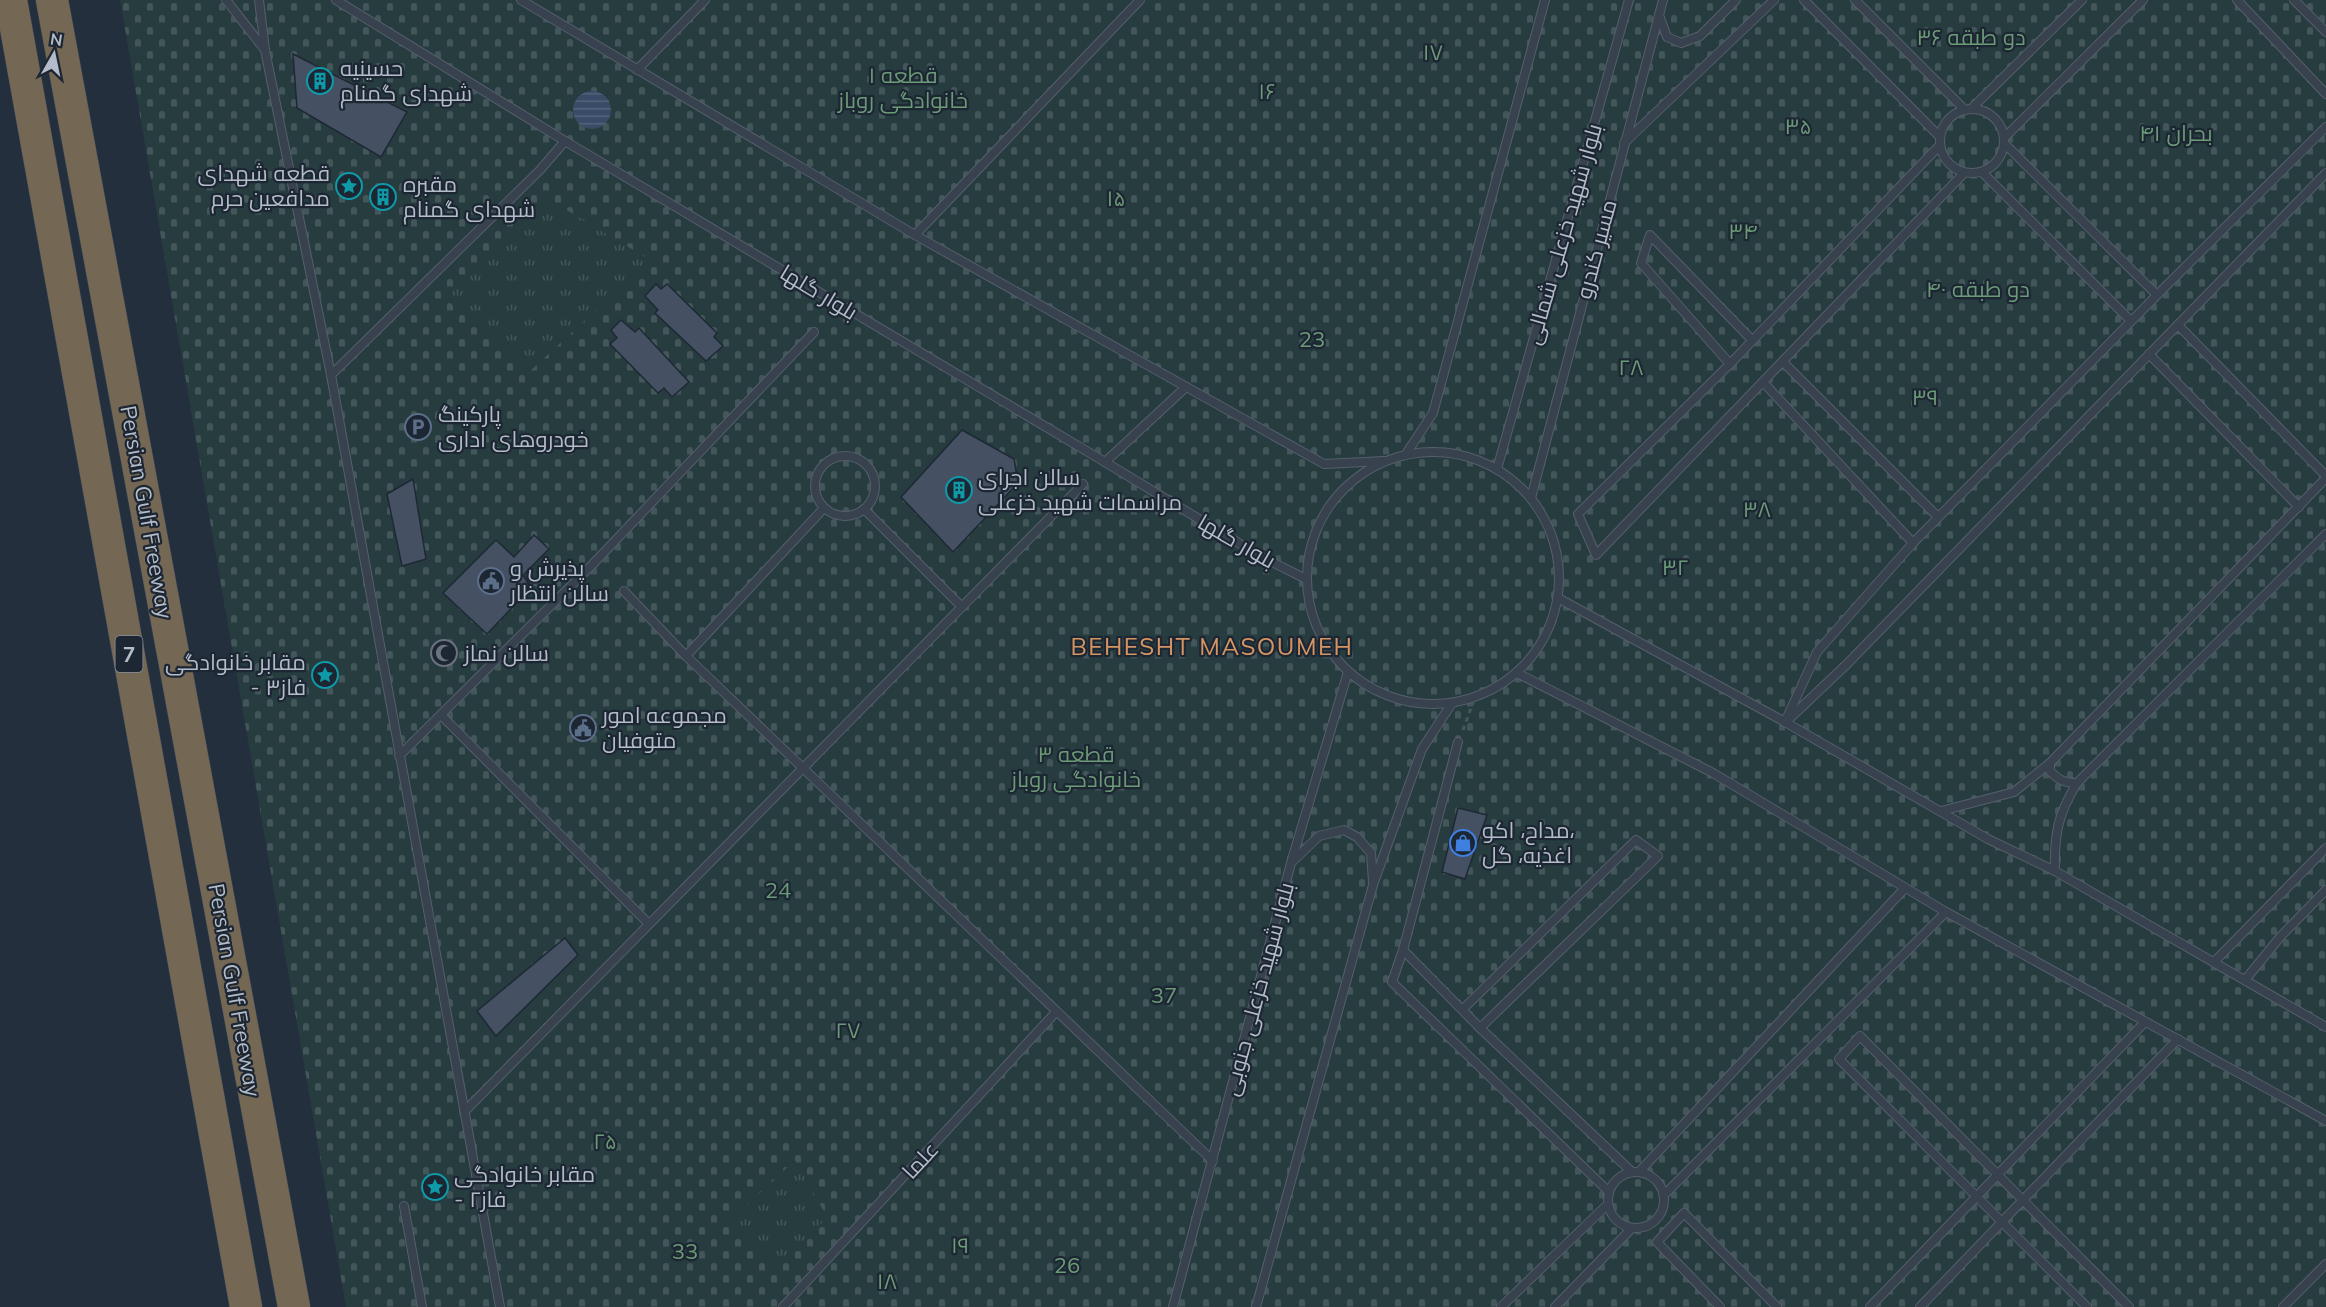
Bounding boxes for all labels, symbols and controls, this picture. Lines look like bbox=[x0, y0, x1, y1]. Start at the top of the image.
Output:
park label: ۳۶ دو طبقه bbox=[1916, 23, 2026, 51]
north arrow bbox=[24, 24, 84, 84]
text: N bbox=[49, 28, 64, 50]
park label: ۱۷ bbox=[1423, 38, 1443, 66]
place label: حسینیه شهدای گمنام bbox=[340, 54, 472, 109]
park label: قطعه ۱ خانوادگی روباز bbox=[836, 61, 968, 114]
building icon: حسینیه شهدای گمنام bbox=[305, 66, 335, 96]
park label: ۱۶ bbox=[1258, 77, 1276, 105]
park label: ۳۵ bbox=[1785, 112, 1811, 140]
park label: ۴۱ بحران bbox=[2139, 119, 2213, 147]
street label: بلوار شهید خزعلی شمالی bbox=[1518, 120, 1608, 348]
place label: قطعه شهدای مدافعین حرم bbox=[198, 159, 330, 214]
place label: مقبره شهدای گمنام bbox=[403, 170, 535, 225]
place icon: قطعه شهدای مدافعین حرم bbox=[334, 171, 364, 201]
building icon: مقبره شهدای گمنام bbox=[368, 182, 398, 212]
park label: ۱۵ bbox=[1107, 184, 1125, 212]
street label: مسیر کندرو bbox=[1569, 196, 1623, 302]
park label: ۳۴ bbox=[1728, 217, 1758, 245]
street label: بلوار گلها bbox=[775, 258, 863, 326]
park label: ۴۰ دو طبقه bbox=[1926, 275, 2030, 303]
park label: 23 bbox=[1299, 325, 1325, 353]
park label: ۲۸ bbox=[1618, 353, 1644, 381]
park label: ۳۹ bbox=[1912, 383, 1938, 411]
place label: پارکینگ خودروهای اداری bbox=[438, 400, 589, 453]
street label: Persian Gulf Freeway bbox=[114, 403, 180, 621]
parking icon: پارکینگ خودروهای اداری bbox=[403, 412, 433, 442]
place label: سالن اجرای مراسمات شهید خزعلی bbox=[978, 463, 1182, 516]
building icon: سالن اجرای مراسمات شهید خزعلی bbox=[944, 475, 974, 505]
park label: ۳۸ bbox=[1743, 495, 1771, 523]
street label: بلوار گلها bbox=[1193, 508, 1281, 574]
park label: ۳۲ bbox=[1662, 553, 1688, 581]
place label: پذیرش و سالن انتظار bbox=[508, 554, 609, 607]
public building icon: پذیرش و سالن انتظار bbox=[476, 566, 506, 596]
district label: BEHESHT MASOUMEH bbox=[1071, 631, 1353, 661]
road number: 7 bbox=[116, 636, 142, 672]
mosque icon: سالن نماز bbox=[429, 638, 459, 668]
place label: سالن نماز bbox=[462, 639, 549, 667]
place label: مقابر خانوادگی - فاز۳ bbox=[165, 648, 306, 701]
place icon: مقابر خانوادگی - فاز۳ bbox=[310, 660, 340, 690]
place label: مجموعه امور متوفیان bbox=[600, 701, 727, 754]
public building icon: مجموعه امور متوفیان bbox=[568, 713, 598, 743]
park label: قطعه ۳ خانوادگی روباز bbox=[1009, 740, 1141, 793]
place label: مداح، اکو، اغذیه، گل bbox=[1482, 816, 1575, 869]
shop icon: مداح، اکو، اغذیه، گل bbox=[1448, 828, 1478, 858]
park label: 24 bbox=[765, 876, 791, 904]
street label: بلوار شهید خزعلی جنوبی bbox=[1216, 879, 1300, 1099]
street label: Persian Gulf Freeway bbox=[202, 881, 268, 1099]
park label: 37 bbox=[1151, 981, 1177, 1009]
park label: ۲۷ bbox=[835, 1016, 861, 1044]
park label: ۲۵ bbox=[593, 1127, 617, 1155]
street label: علما bbox=[896, 1135, 944, 1185]
place label: مقابر خانوادگی - فاز۲ bbox=[454, 1160, 595, 1213]
place icon: مقابر خانوادگی - فاز۲ bbox=[420, 1172, 450, 1202]
park label: ۱۹ bbox=[951, 1231, 969, 1259]
park label: 33 bbox=[672, 1237, 698, 1265]
park label: 26 bbox=[1054, 1251, 1080, 1279]
park label: ۱۸ bbox=[877, 1267, 897, 1295]

